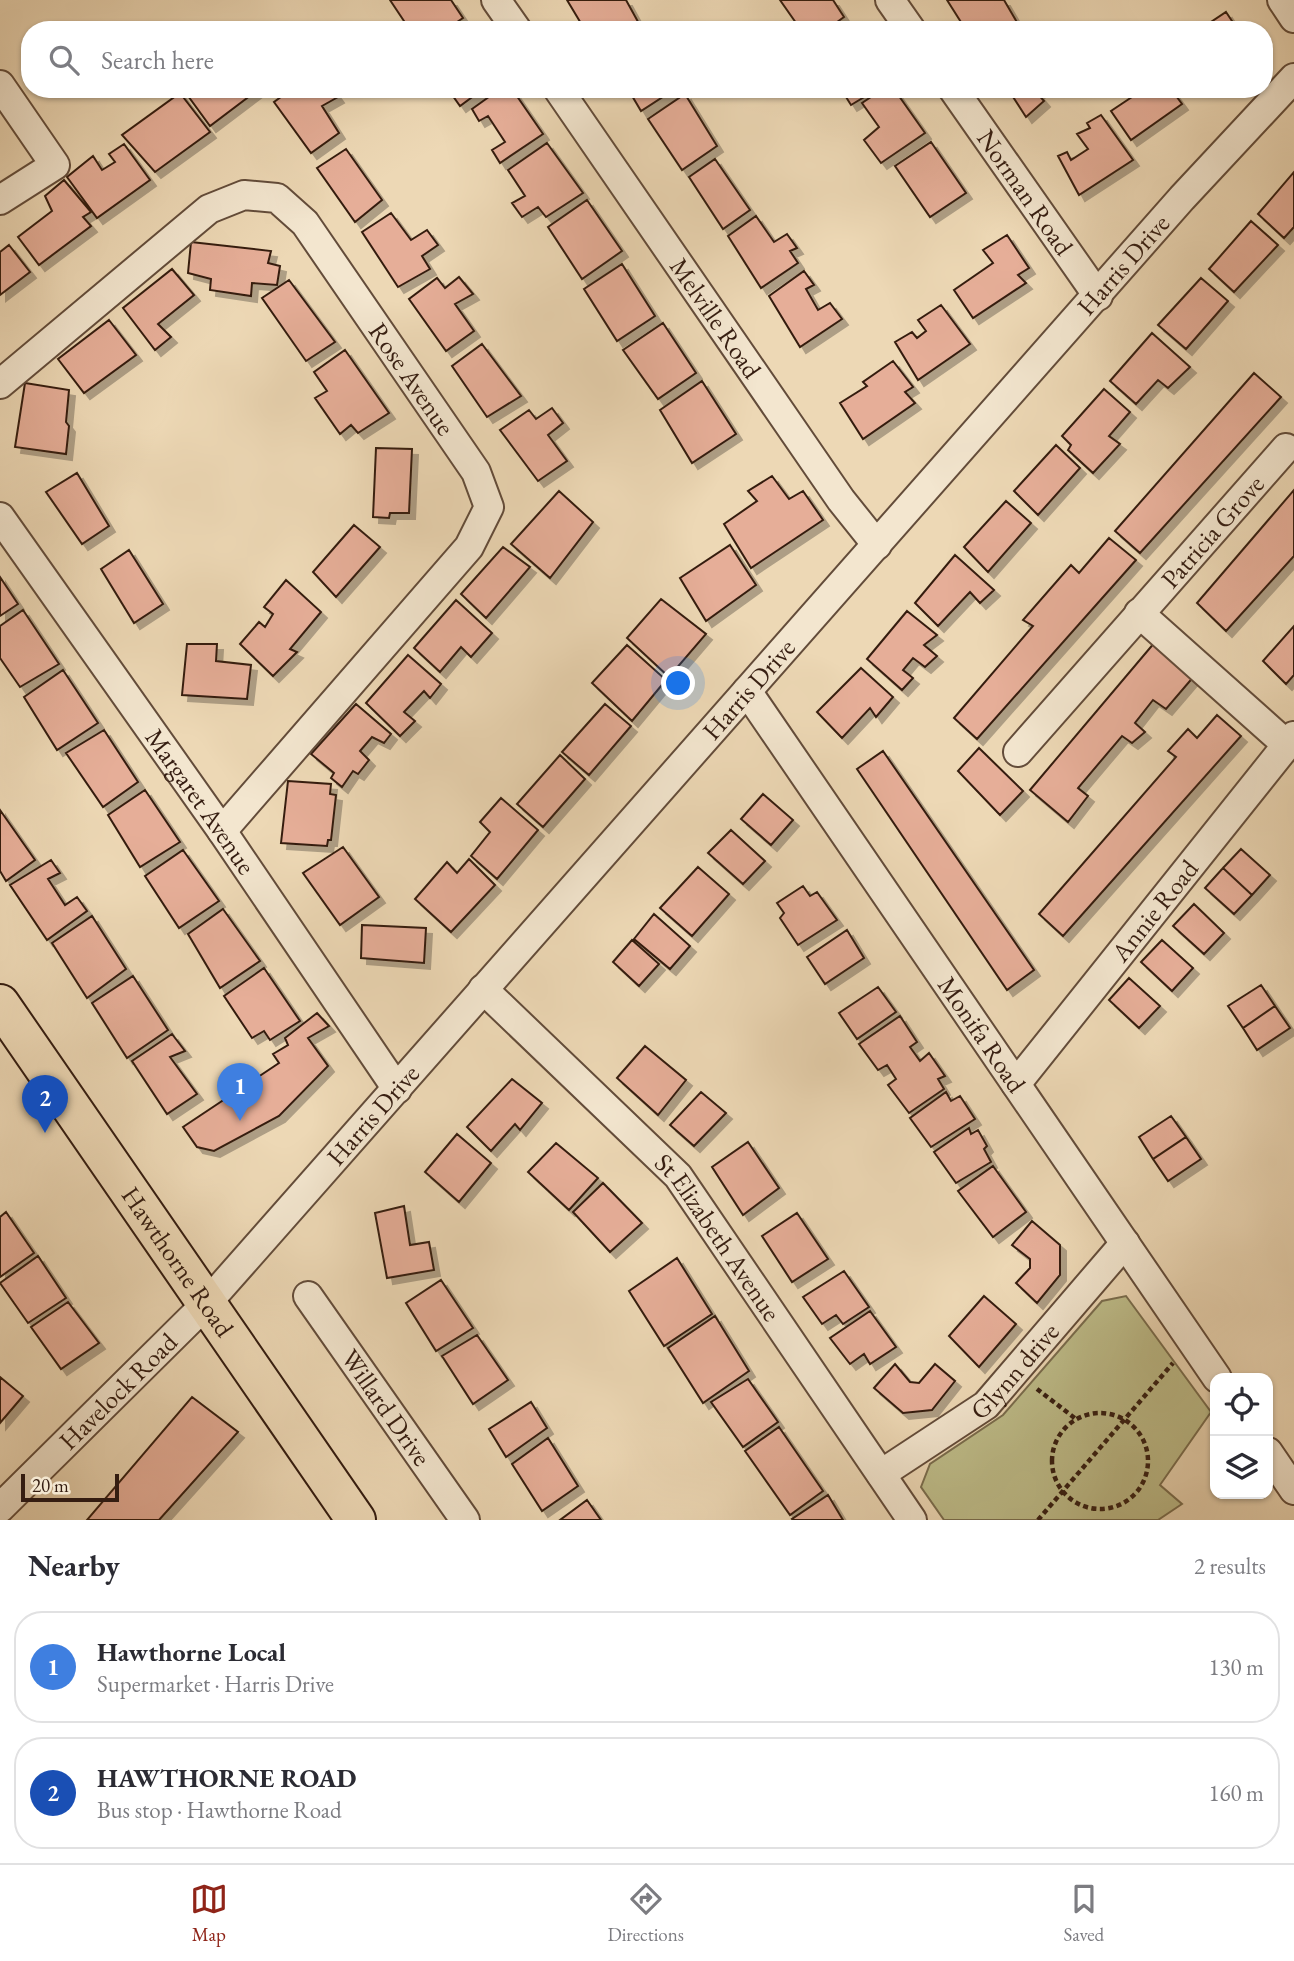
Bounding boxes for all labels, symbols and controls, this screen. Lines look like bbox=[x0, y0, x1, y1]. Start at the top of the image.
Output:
search box bbox=[21, 21, 1273, 98]
icon: search bbox=[45, 41, 83, 79]
text: Search here bbox=[101, 43, 214, 77]
street label: Norman Road bbox=[969, 123, 1082, 262]
street label: Harris Drive bbox=[1069, 207, 1177, 323]
street label: Melville Road bbox=[662, 251, 770, 386]
street label: Rose Avenue bbox=[361, 316, 463, 442]
street label: Patricia Grove bbox=[1153, 468, 1272, 595]
street label: Harris Drive bbox=[695, 631, 803, 747]
your location bbox=[661, 666, 695, 700]
street label: Margaret Avenue bbox=[138, 722, 263, 881]
street label: Annie Road bbox=[1103, 852, 1206, 969]
street label: Monifa Road bbox=[930, 970, 1034, 1100]
street label: Harris Drive bbox=[319, 1057, 427, 1173]
pin: 1 bbox=[217, 1063, 263, 1121]
pin: 2 bbox=[22, 1075, 68, 1133]
street label: St Elizabeth Avenue bbox=[647, 1146, 789, 1328]
street label: Hawthorne Road bbox=[114, 1180, 242, 1344]
street label: Glynn drive bbox=[964, 1315, 1066, 1427]
street label: Havelock Road bbox=[51, 1325, 185, 1457]
street label: Willard Drive bbox=[333, 1342, 439, 1472]
map controls bbox=[1210, 1373, 1273, 1499]
button: locate bbox=[1210, 1373, 1273, 1436]
button: layers bbox=[1210, 1436, 1273, 1499]
scale bar bbox=[21, 1471, 119, 1503]
text: 20 m bbox=[32, 1473, 69, 1498]
text: Nearby bbox=[28, 1546, 120, 1585]
text: 2 results bbox=[1194, 1551, 1266, 1581]
text: Hawthorne Local bbox=[97, 1635, 286, 1669]
text: 1 bbox=[47, 1652, 59, 1682]
text: 130 m bbox=[1208, 1652, 1264, 1682]
text: Supermarket · Harris Drive bbox=[97, 1669, 334, 1699]
text: HAWTHORNE ROAD bbox=[97, 1761, 356, 1795]
text: 2 bbox=[47, 1778, 59, 1808]
text: 160 m bbox=[1208, 1778, 1264, 1808]
text: Bus stop · Hawthorne Road bbox=[97, 1795, 342, 1825]
tab: Map bbox=[190, 1880, 228, 1947]
tab: Directions bbox=[607, 1880, 684, 1947]
tab: Saved bbox=[1063, 1880, 1104, 1947]

